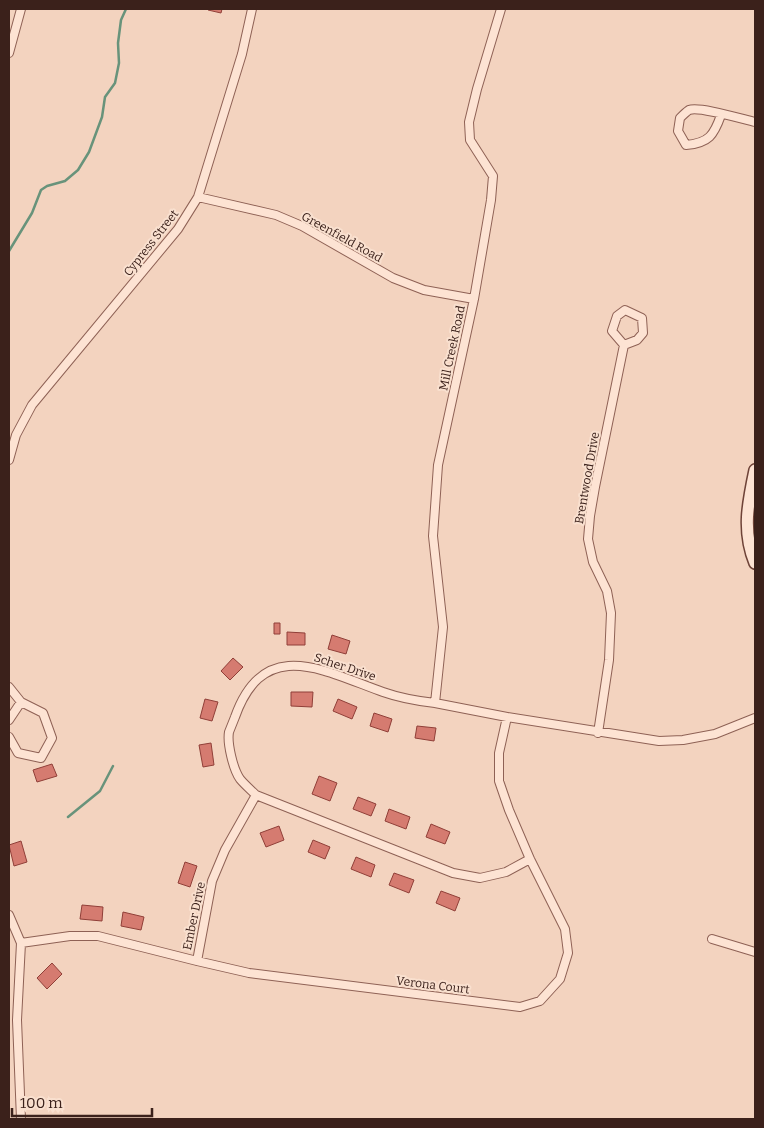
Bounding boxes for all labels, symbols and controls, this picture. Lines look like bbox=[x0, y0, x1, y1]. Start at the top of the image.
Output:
street label: Cypress Street bbox=[121, 207, 182, 279]
street label: Greenfield Road bbox=[299, 209, 385, 265]
street label: Mill Creek Road bbox=[436, 304, 468, 392]
street label: Brentwood Drive bbox=[572, 431, 602, 525]
street label: Scher Drive bbox=[312, 650, 378, 684]
street label: Ember Drive bbox=[180, 881, 208, 951]
street label: Verona Court bbox=[395, 974, 471, 997]
scale bar bbox=[12, 1086, 152, 1118]
text: 100 m bbox=[20, 1094, 63, 1112]

